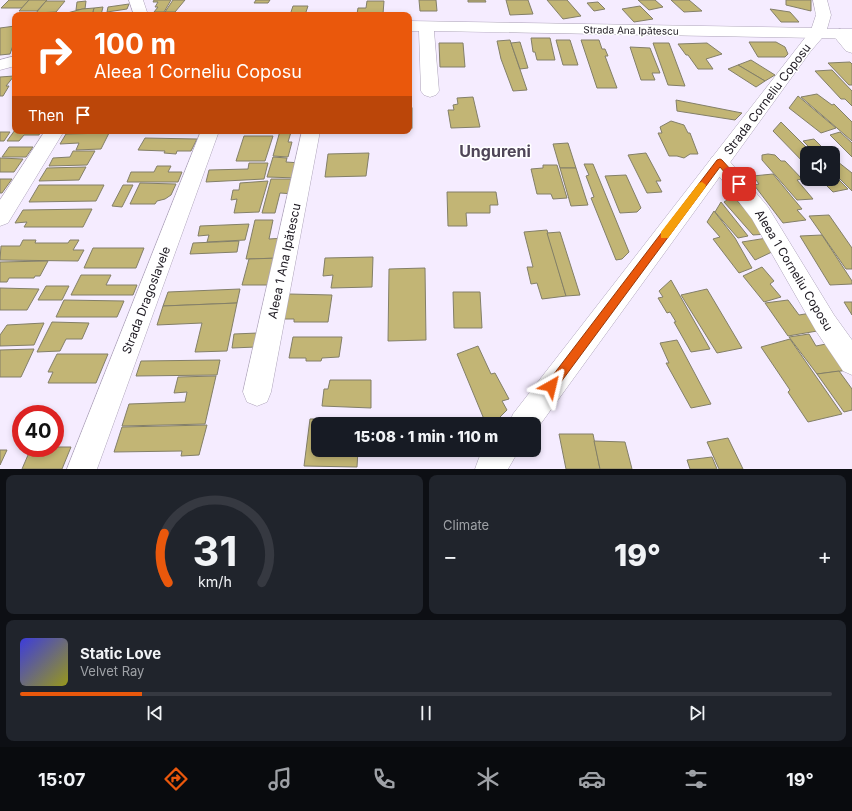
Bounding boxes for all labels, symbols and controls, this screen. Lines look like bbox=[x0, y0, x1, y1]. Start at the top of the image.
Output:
street label: Strada Ana Ipătescu bbox=[583, 23, 679, 37]
text: 100 m bbox=[94, 27, 176, 61]
icon: right bbox=[28, 28, 80, 80]
street label: Strada Corneliu Coposu bbox=[720, 40, 814, 158]
text: Aleea 1 Corneliu Coposu bbox=[94, 61, 302, 82]
icon: arrive bbox=[72, 104, 94, 126]
text: Then bbox=[28, 106, 64, 125]
district label: Ungureni bbox=[459, 141, 531, 161]
map controls bbox=[800, 146, 840, 186]
button: sound bbox=[800, 146, 840, 186]
pin bbox=[722, 167, 756, 201]
icon: arrive bbox=[728, 173, 750, 195]
street label: Aleea 1 Ana Ipătescu bbox=[264, 202, 304, 320]
street label: Aleea 1 Corneliu Coposu bbox=[752, 207, 836, 333]
street label: Strada Dragoslavele bbox=[119, 244, 173, 356]
position arrow bbox=[530, 365, 572, 407]
speed limit sign: 40 bbox=[12, 405, 64, 457]
text: 15:08 · 1 min · 110 m bbox=[354, 427, 498, 446]
text: Climate bbox=[443, 517, 489, 533]
text: 31 bbox=[192, 525, 237, 575]
text: 19° bbox=[614, 537, 661, 573]
text: − bbox=[443, 543, 458, 569]
text: + bbox=[817, 543, 832, 569]
text: km/h bbox=[198, 572, 231, 589]
text: Static Love bbox=[80, 644, 161, 663]
text: Velvet Ray bbox=[80, 663, 144, 679]
icon: previous bbox=[144, 702, 166, 724]
icon: pause bbox=[415, 702, 437, 724]
icon: next bbox=[686, 702, 708, 724]
icon: directions bbox=[162, 765, 190, 793]
icon: music bbox=[266, 765, 294, 793]
icon: phone bbox=[370, 765, 398, 793]
icon: climate bbox=[474, 765, 502, 793]
icon: car bbox=[578, 765, 606, 793]
icon: filters bbox=[682, 765, 710, 793]
text: 15:07 bbox=[38, 769, 86, 790]
text: 19° bbox=[786, 769, 814, 790]

